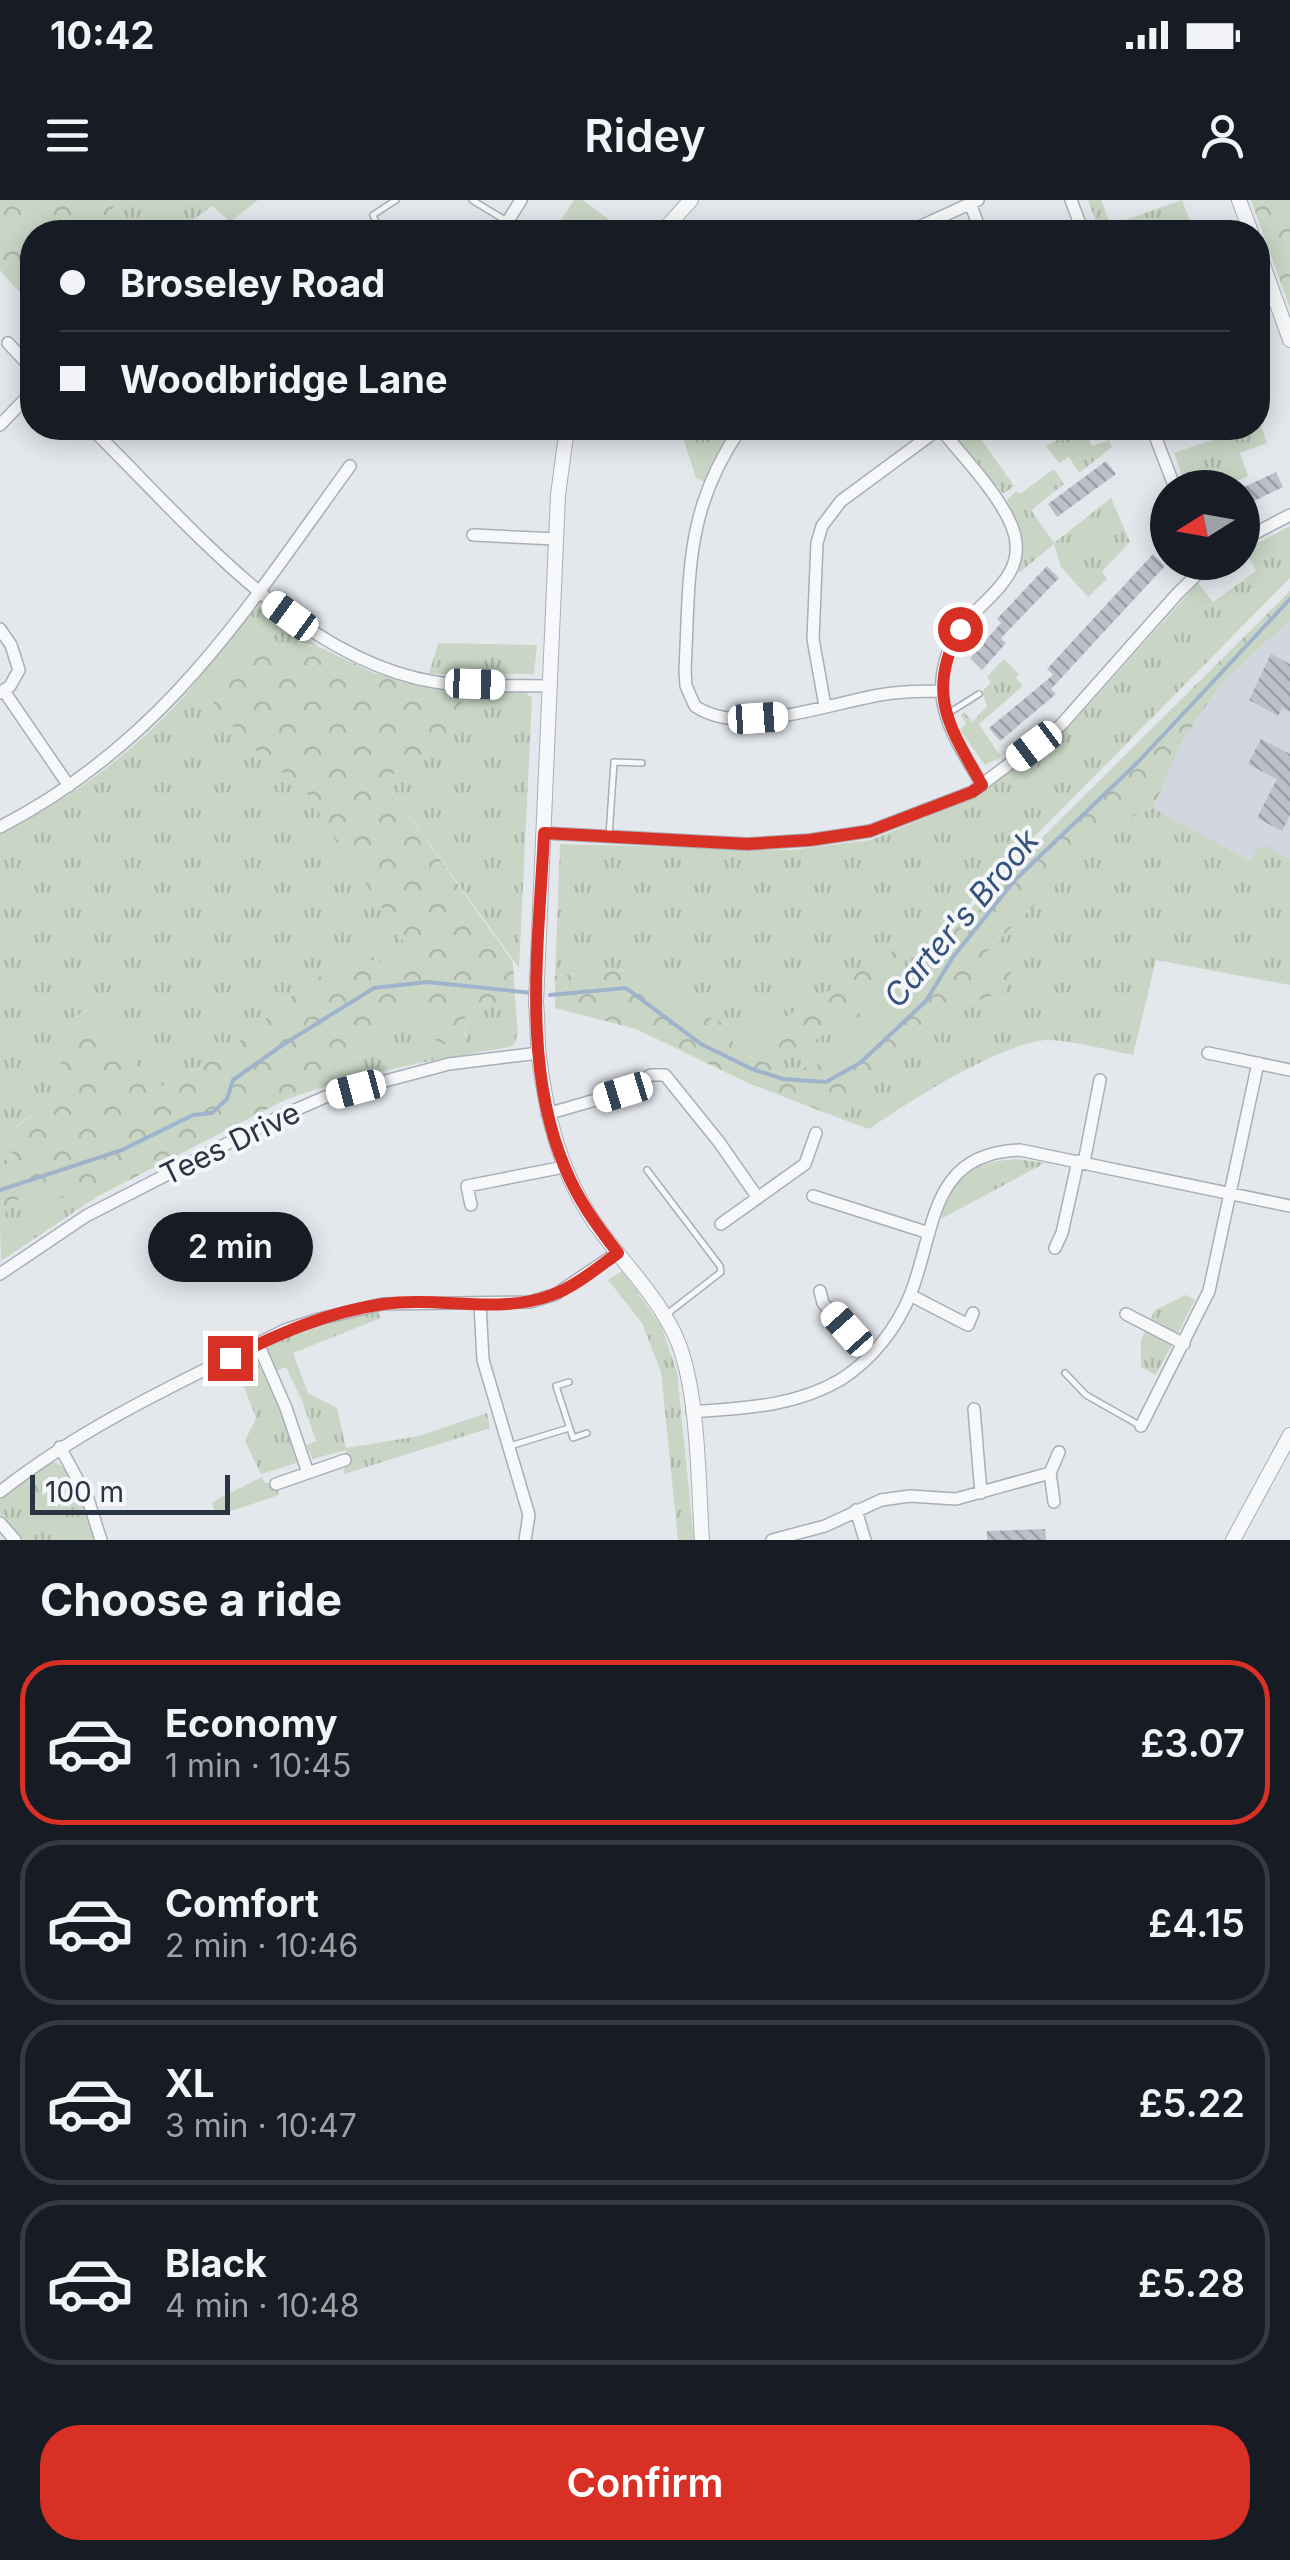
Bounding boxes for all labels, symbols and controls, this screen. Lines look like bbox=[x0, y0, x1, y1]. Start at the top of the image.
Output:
text: 10:42 bbox=[50, 12, 154, 58]
icon: menu bbox=[40, 108, 95, 163]
text: Ridey bbox=[584, 108, 706, 163]
icon: person bbox=[1195, 108, 1250, 163]
text: Broseley Road bbox=[120, 260, 385, 306]
text: Woodbridge Lane bbox=[120, 356, 448, 402]
north arrow bbox=[1150, 470, 1260, 580]
map controls bbox=[1150, 470, 1260, 580]
car bbox=[257, 586, 323, 646]
route start bbox=[938, 607, 983, 652]
car bbox=[444, 668, 506, 700]
car bbox=[727, 701, 789, 735]
car bbox=[1001, 716, 1067, 776]
water label: Carter's Brook bbox=[875, 820, 1048, 1015]
car bbox=[323, 1067, 389, 1111]
car bbox=[590, 1069, 656, 1115]
street label: Tees Drive bbox=[154, 1094, 306, 1192]
callout: 2 min bbox=[148, 1213, 312, 1283]
text: 2 min bbox=[188, 1227, 273, 1266]
car bbox=[816, 1297, 878, 1361]
route end bbox=[208, 1336, 253, 1381]
scale bar bbox=[30, 1470, 230, 1514]
text: 100 m bbox=[45, 1475, 124, 1509]
text: Choose a ride bbox=[40, 1572, 342, 1627]
icon: car bbox=[45, 1698, 135, 1788]
text: Economy bbox=[165, 1700, 338, 1746]
text: £3.07 bbox=[1140, 1720, 1245, 1766]
text: 1 min · 10:45 bbox=[165, 1746, 351, 1785]
icon: car bbox=[45, 1878, 135, 1968]
text: Comfort bbox=[165, 1880, 319, 1926]
text: £4.15 bbox=[1148, 1900, 1245, 1946]
text: 2 min · 10:46 bbox=[165, 1926, 358, 1965]
icon: car bbox=[45, 2058, 135, 2148]
text: XL bbox=[165, 2060, 215, 2106]
text: £5.22 bbox=[1139, 2080, 1245, 2126]
text: 3 min · 10:47 bbox=[165, 2106, 357, 2145]
icon: car bbox=[45, 2238, 135, 2328]
text: Black bbox=[165, 2240, 267, 2286]
text: £5.28 bbox=[1138, 2260, 1245, 2306]
text: 4 min · 10:48 bbox=[165, 2286, 359, 2325]
button: Confirm bbox=[40, 2425, 1250, 2540]

